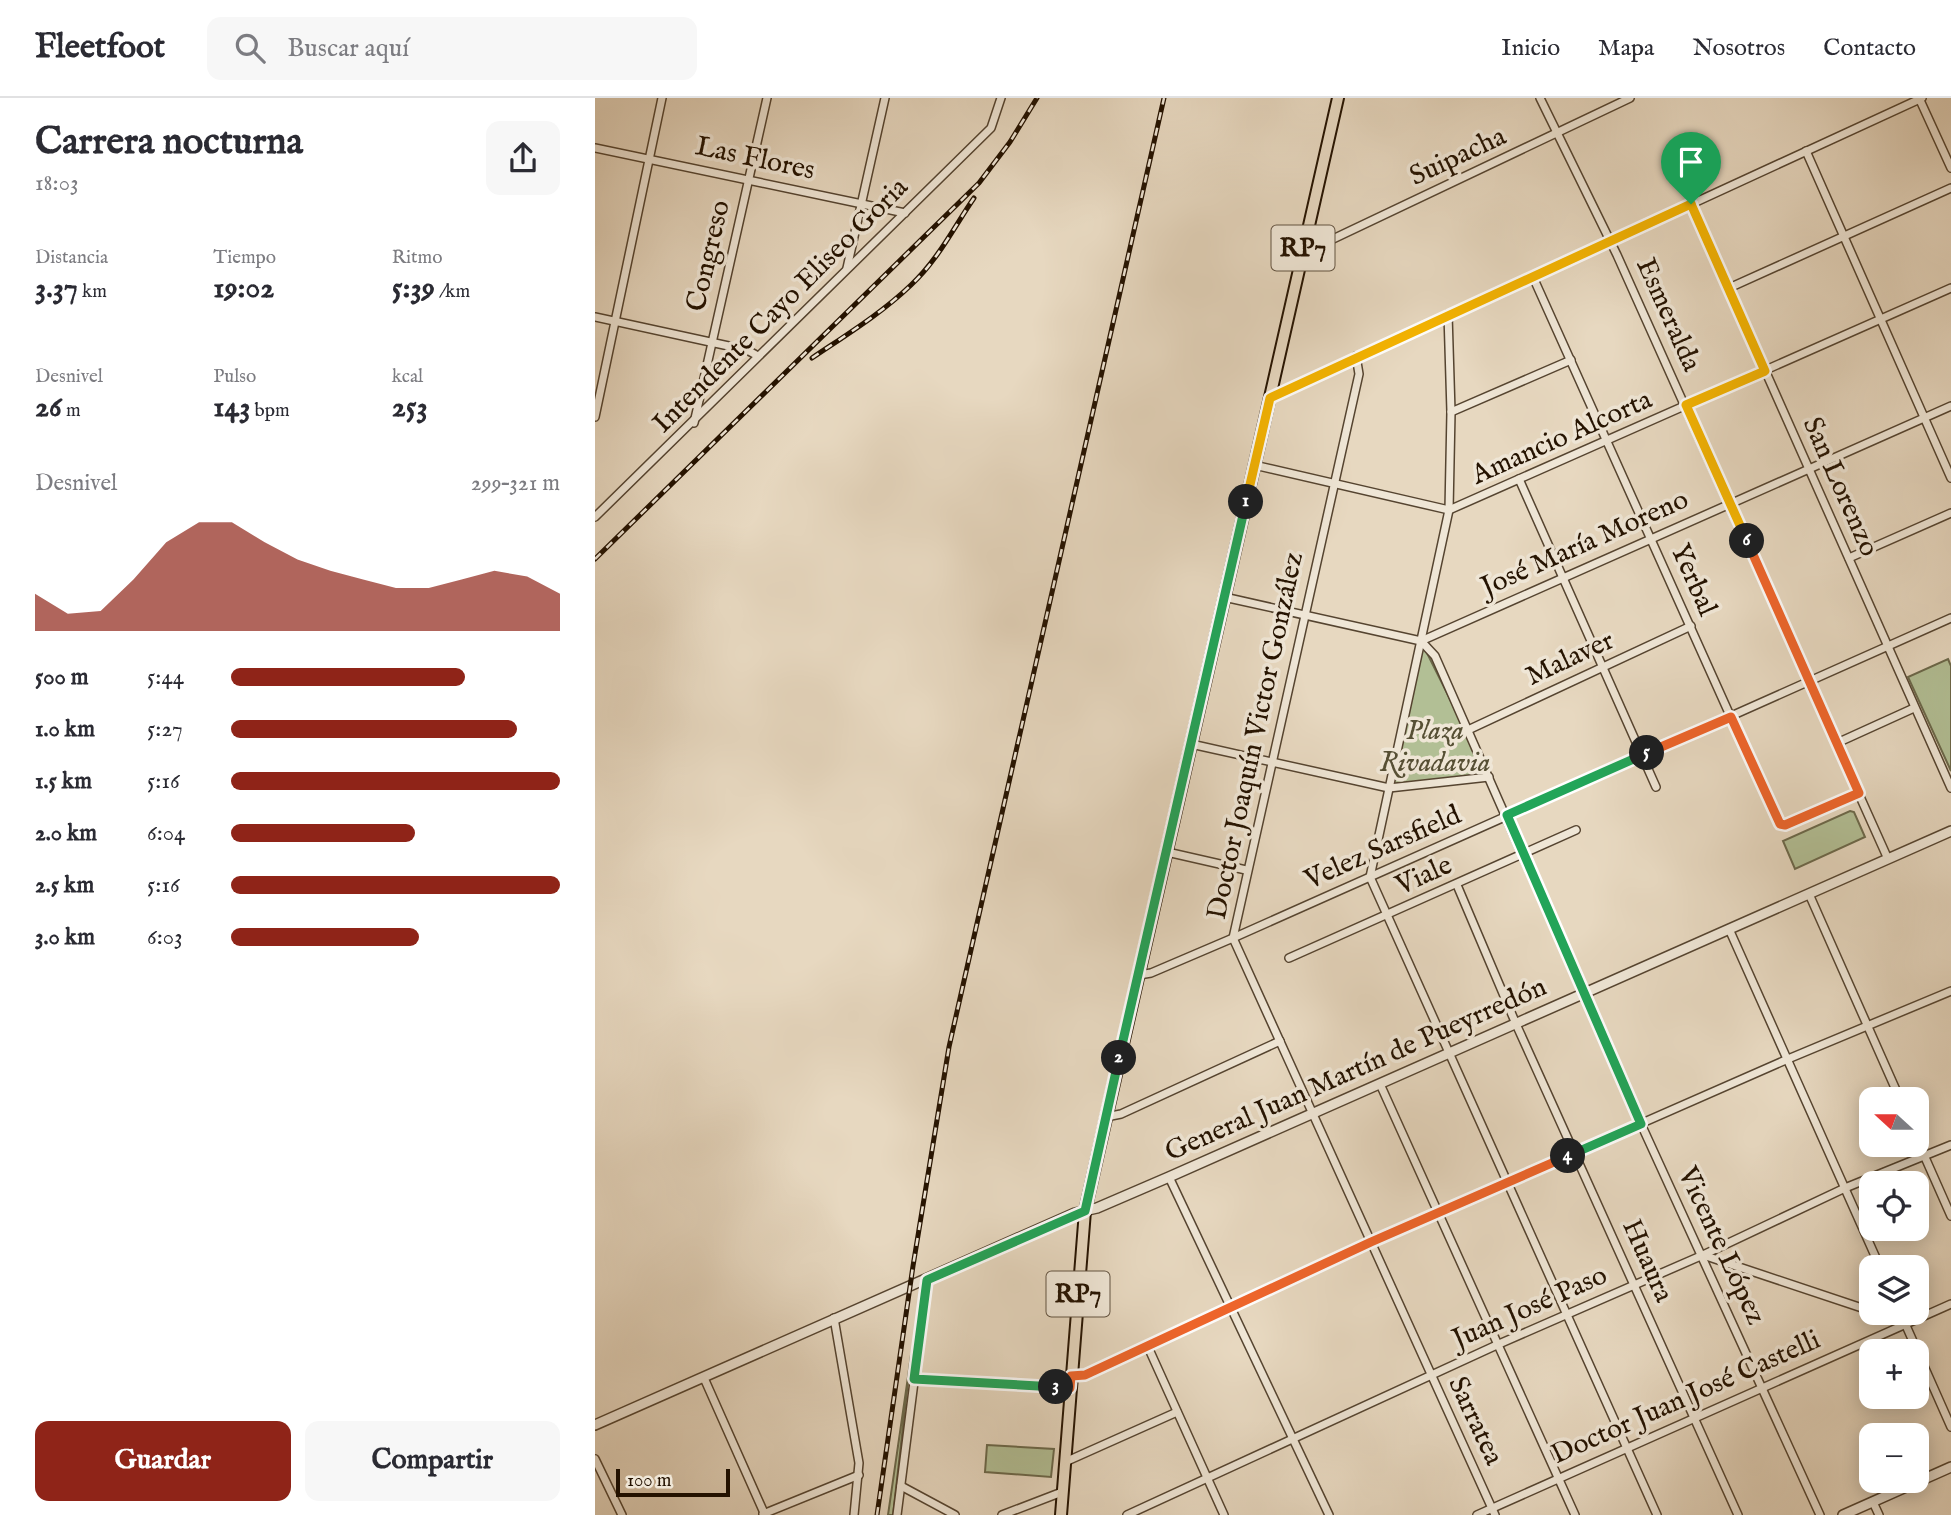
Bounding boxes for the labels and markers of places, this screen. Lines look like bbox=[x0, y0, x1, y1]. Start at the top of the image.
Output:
pin bbox=[1661, 132, 1721, 204]
pin: 1 bbox=[1229, 484, 1263, 520]
pin: 6 bbox=[1729, 524, 1765, 558]
pin: 5 bbox=[1629, 736, 1665, 770]
pin: 2 bbox=[1101, 1040, 1137, 1076]
pin: 4 bbox=[1551, 1138, 1585, 1174]
pin: 3 bbox=[1039, 1370, 1073, 1404]

